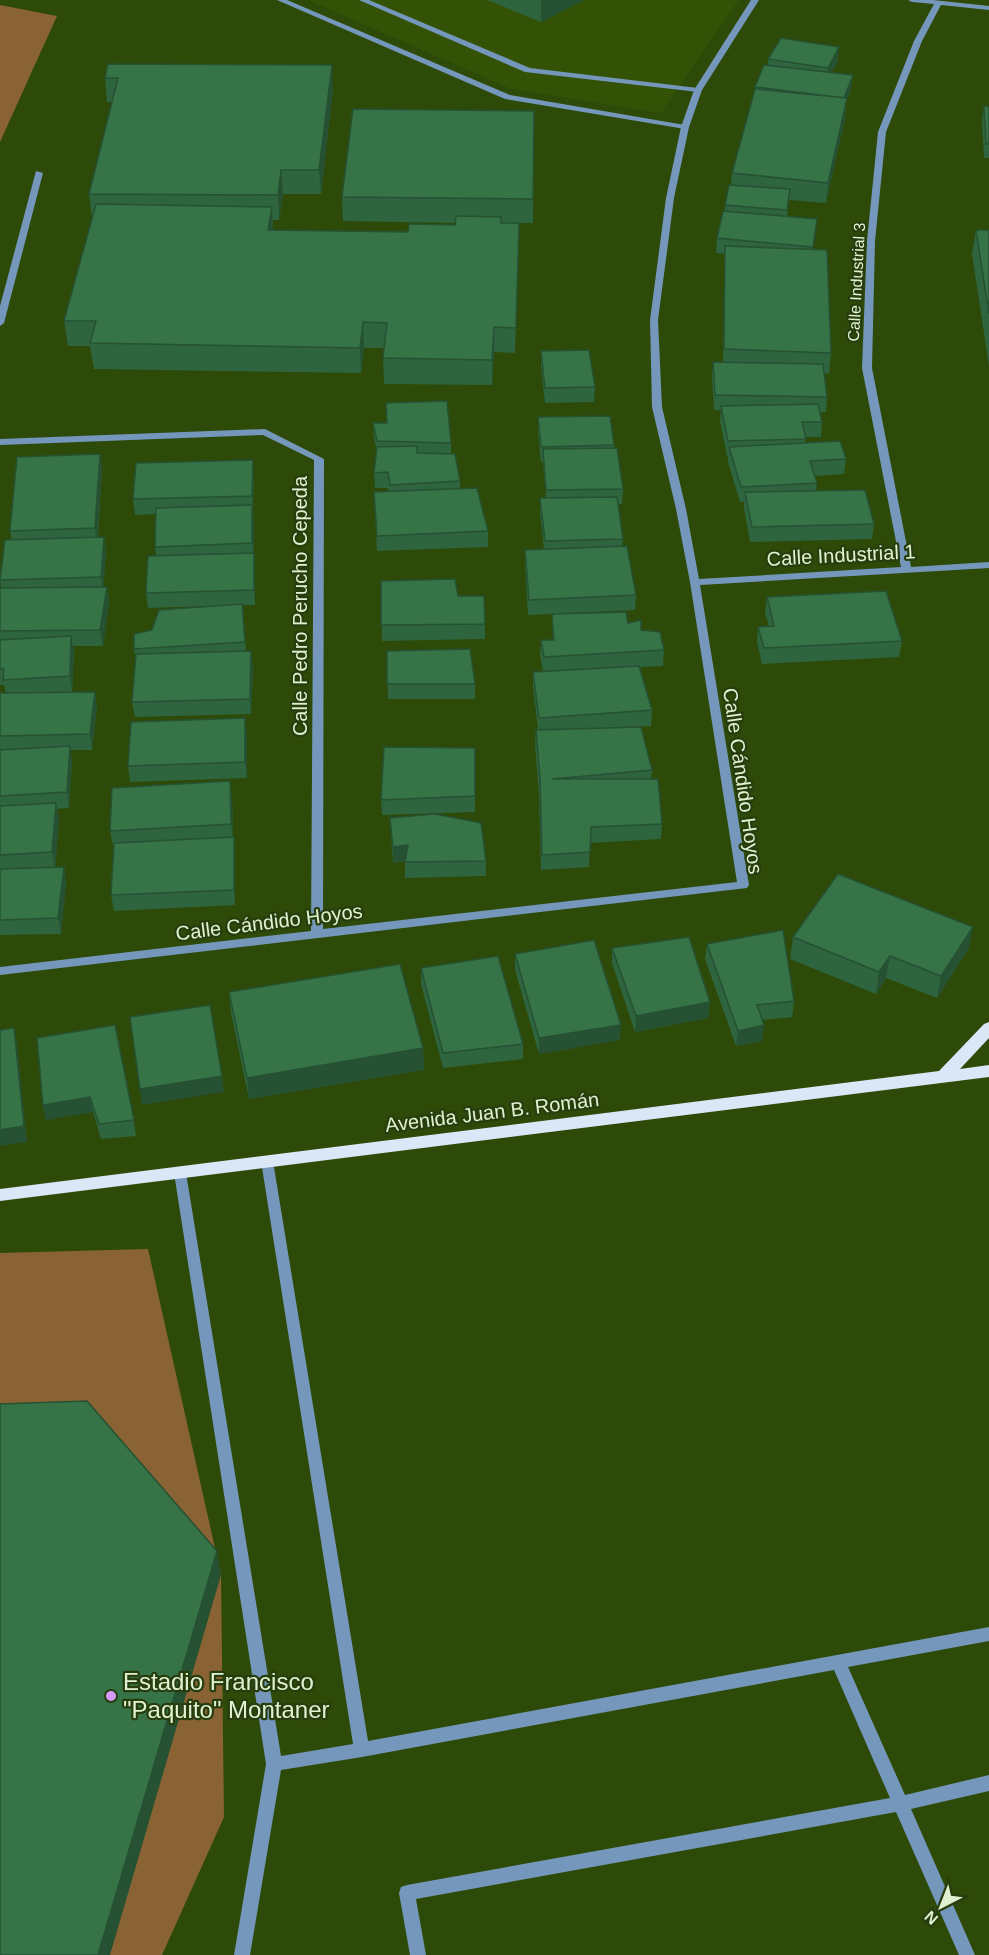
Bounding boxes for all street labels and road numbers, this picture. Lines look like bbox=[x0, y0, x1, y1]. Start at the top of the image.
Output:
street label: Calle Industrial 3 bbox=[845, 222, 868, 342]
street label: Calle Pedro Perucho Cepeda bbox=[289, 475, 311, 736]
street label: Calle Industrial 1 bbox=[766, 540, 916, 570]
street label: Calle Cándido Hoyos bbox=[719, 686, 767, 876]
street label: Calle Cándido Hoyos bbox=[174, 900, 364, 944]
street label: Avenida Juan B. Román bbox=[384, 1088, 600, 1136]

